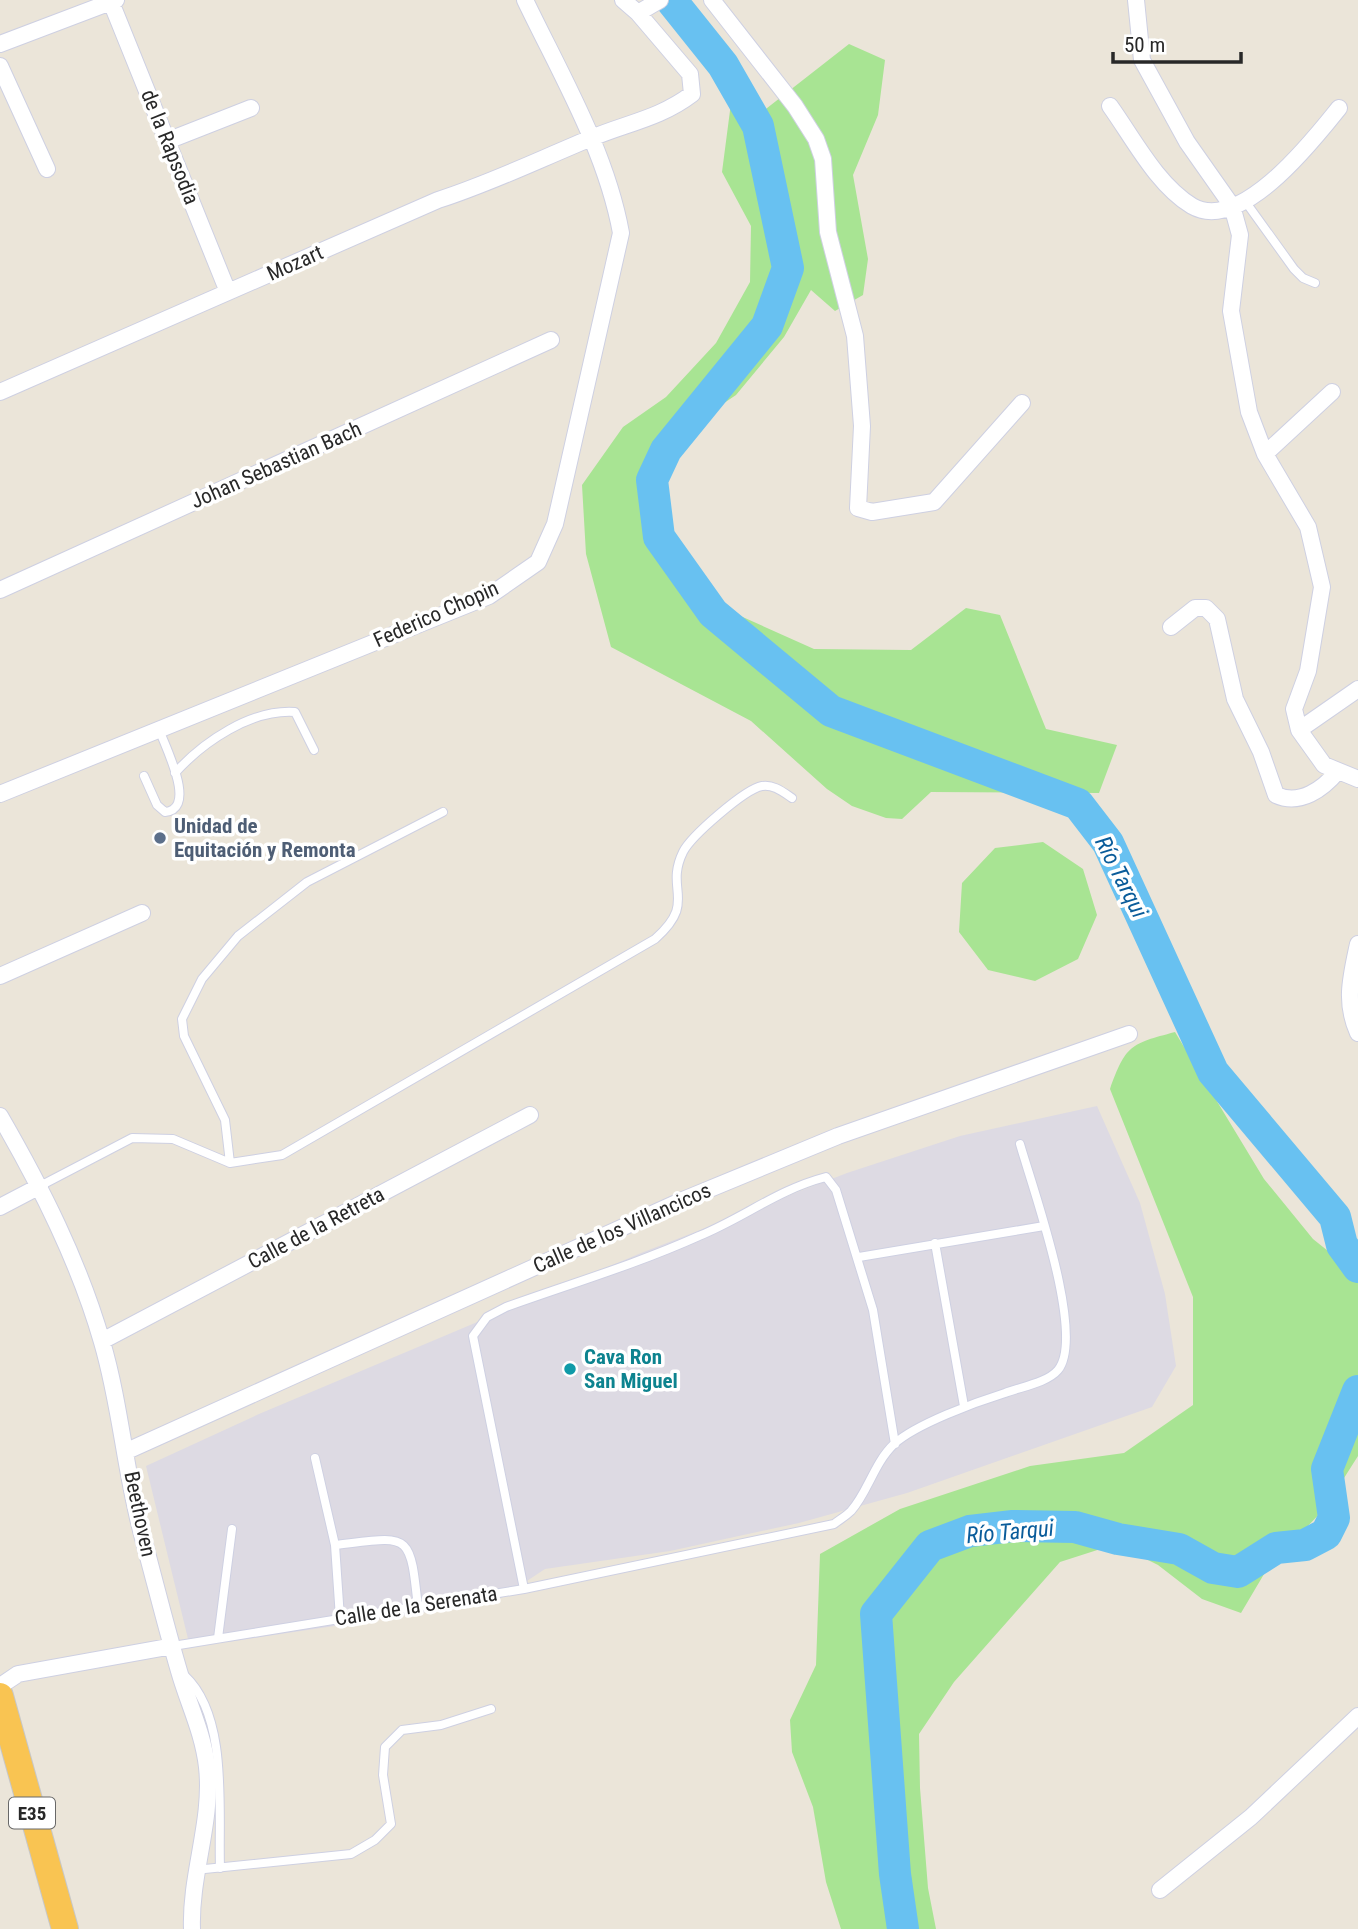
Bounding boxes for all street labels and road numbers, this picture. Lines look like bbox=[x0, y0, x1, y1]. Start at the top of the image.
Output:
street label: de la Rapsodia bbox=[136, 86, 204, 208]
street label: Mozart bbox=[263, 240, 327, 286]
street label: Johan Sebastian Bach bbox=[187, 417, 365, 513]
street label: Federico Chopin bbox=[370, 576, 502, 652]
street label: Calle de los Villancicos bbox=[529, 1178, 715, 1278]
street label: Calle de la Retreta bbox=[244, 1182, 388, 1274]
street label: Beethoven bbox=[119, 1469, 161, 1559]
street label: Calle de la Serenata bbox=[333, 1581, 499, 1631]
road number: E35 bbox=[9, 1798, 55, 1828]

